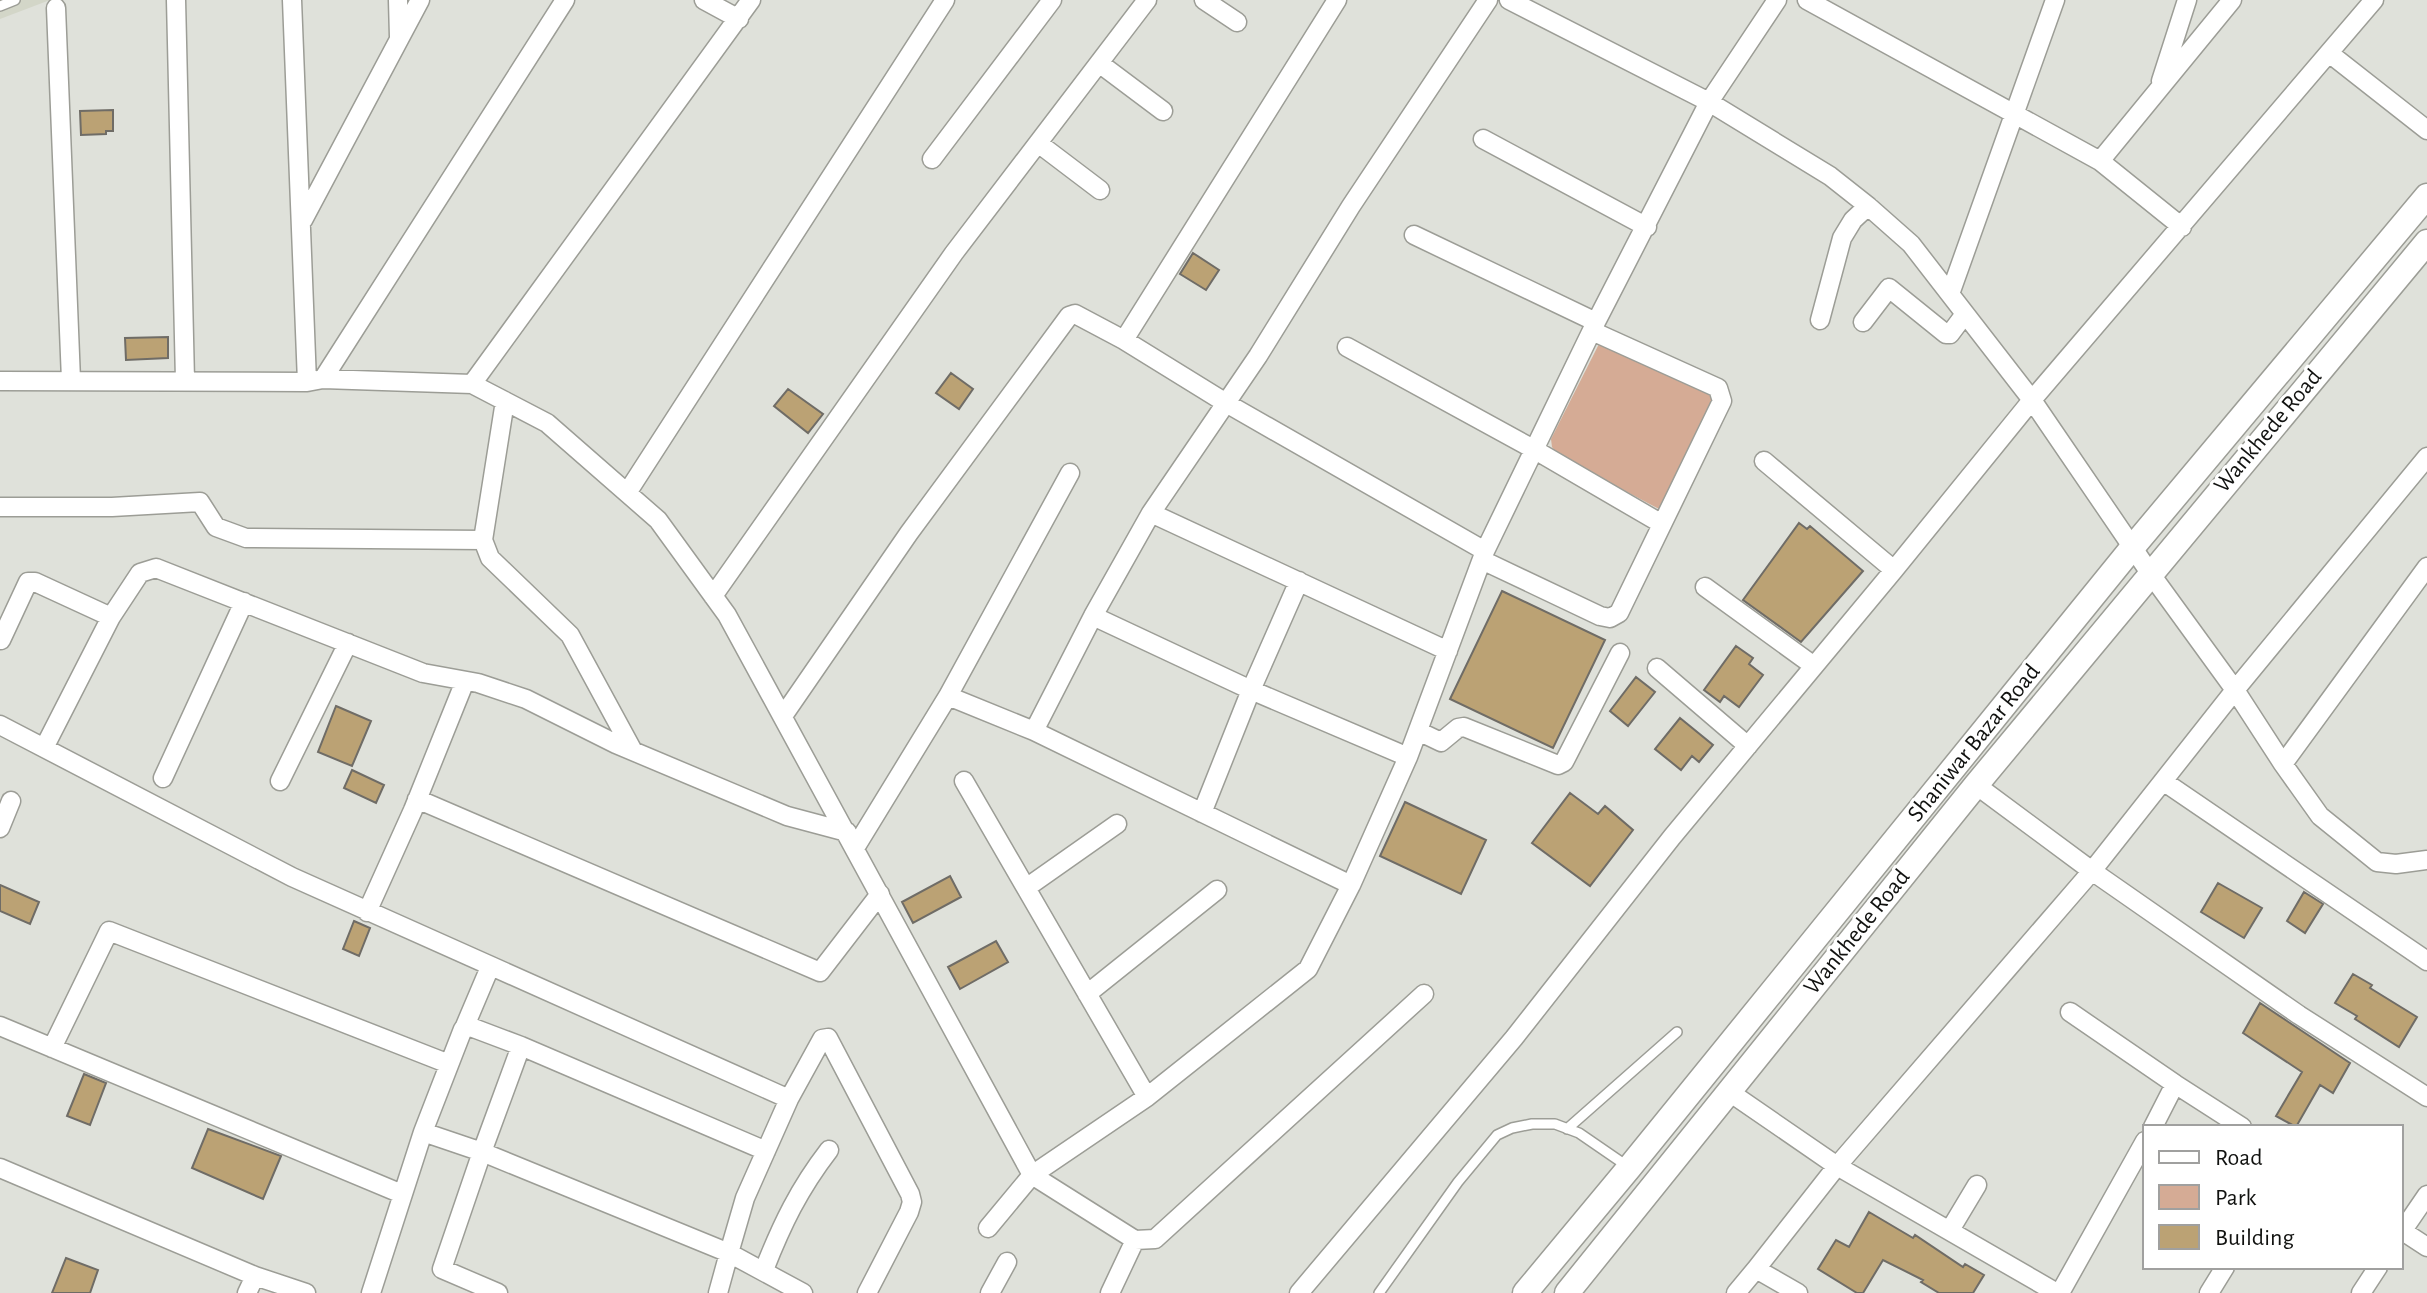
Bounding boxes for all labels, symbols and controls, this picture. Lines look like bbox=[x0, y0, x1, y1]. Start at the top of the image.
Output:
street label: Wankhede Road bbox=[2210, 365, 2326, 497]
street label: Shaniwar Bazar Road bbox=[1903, 660, 2045, 826]
street label: Wankhede Road bbox=[1800, 865, 1914, 999]
legend bbox=[2143, 1125, 2403, 1269]
text: Road bbox=[2215, 1146, 2263, 1170]
text: Park bbox=[2215, 1186, 2256, 1210]
text: Building bbox=[2215, 1226, 2294, 1250]

